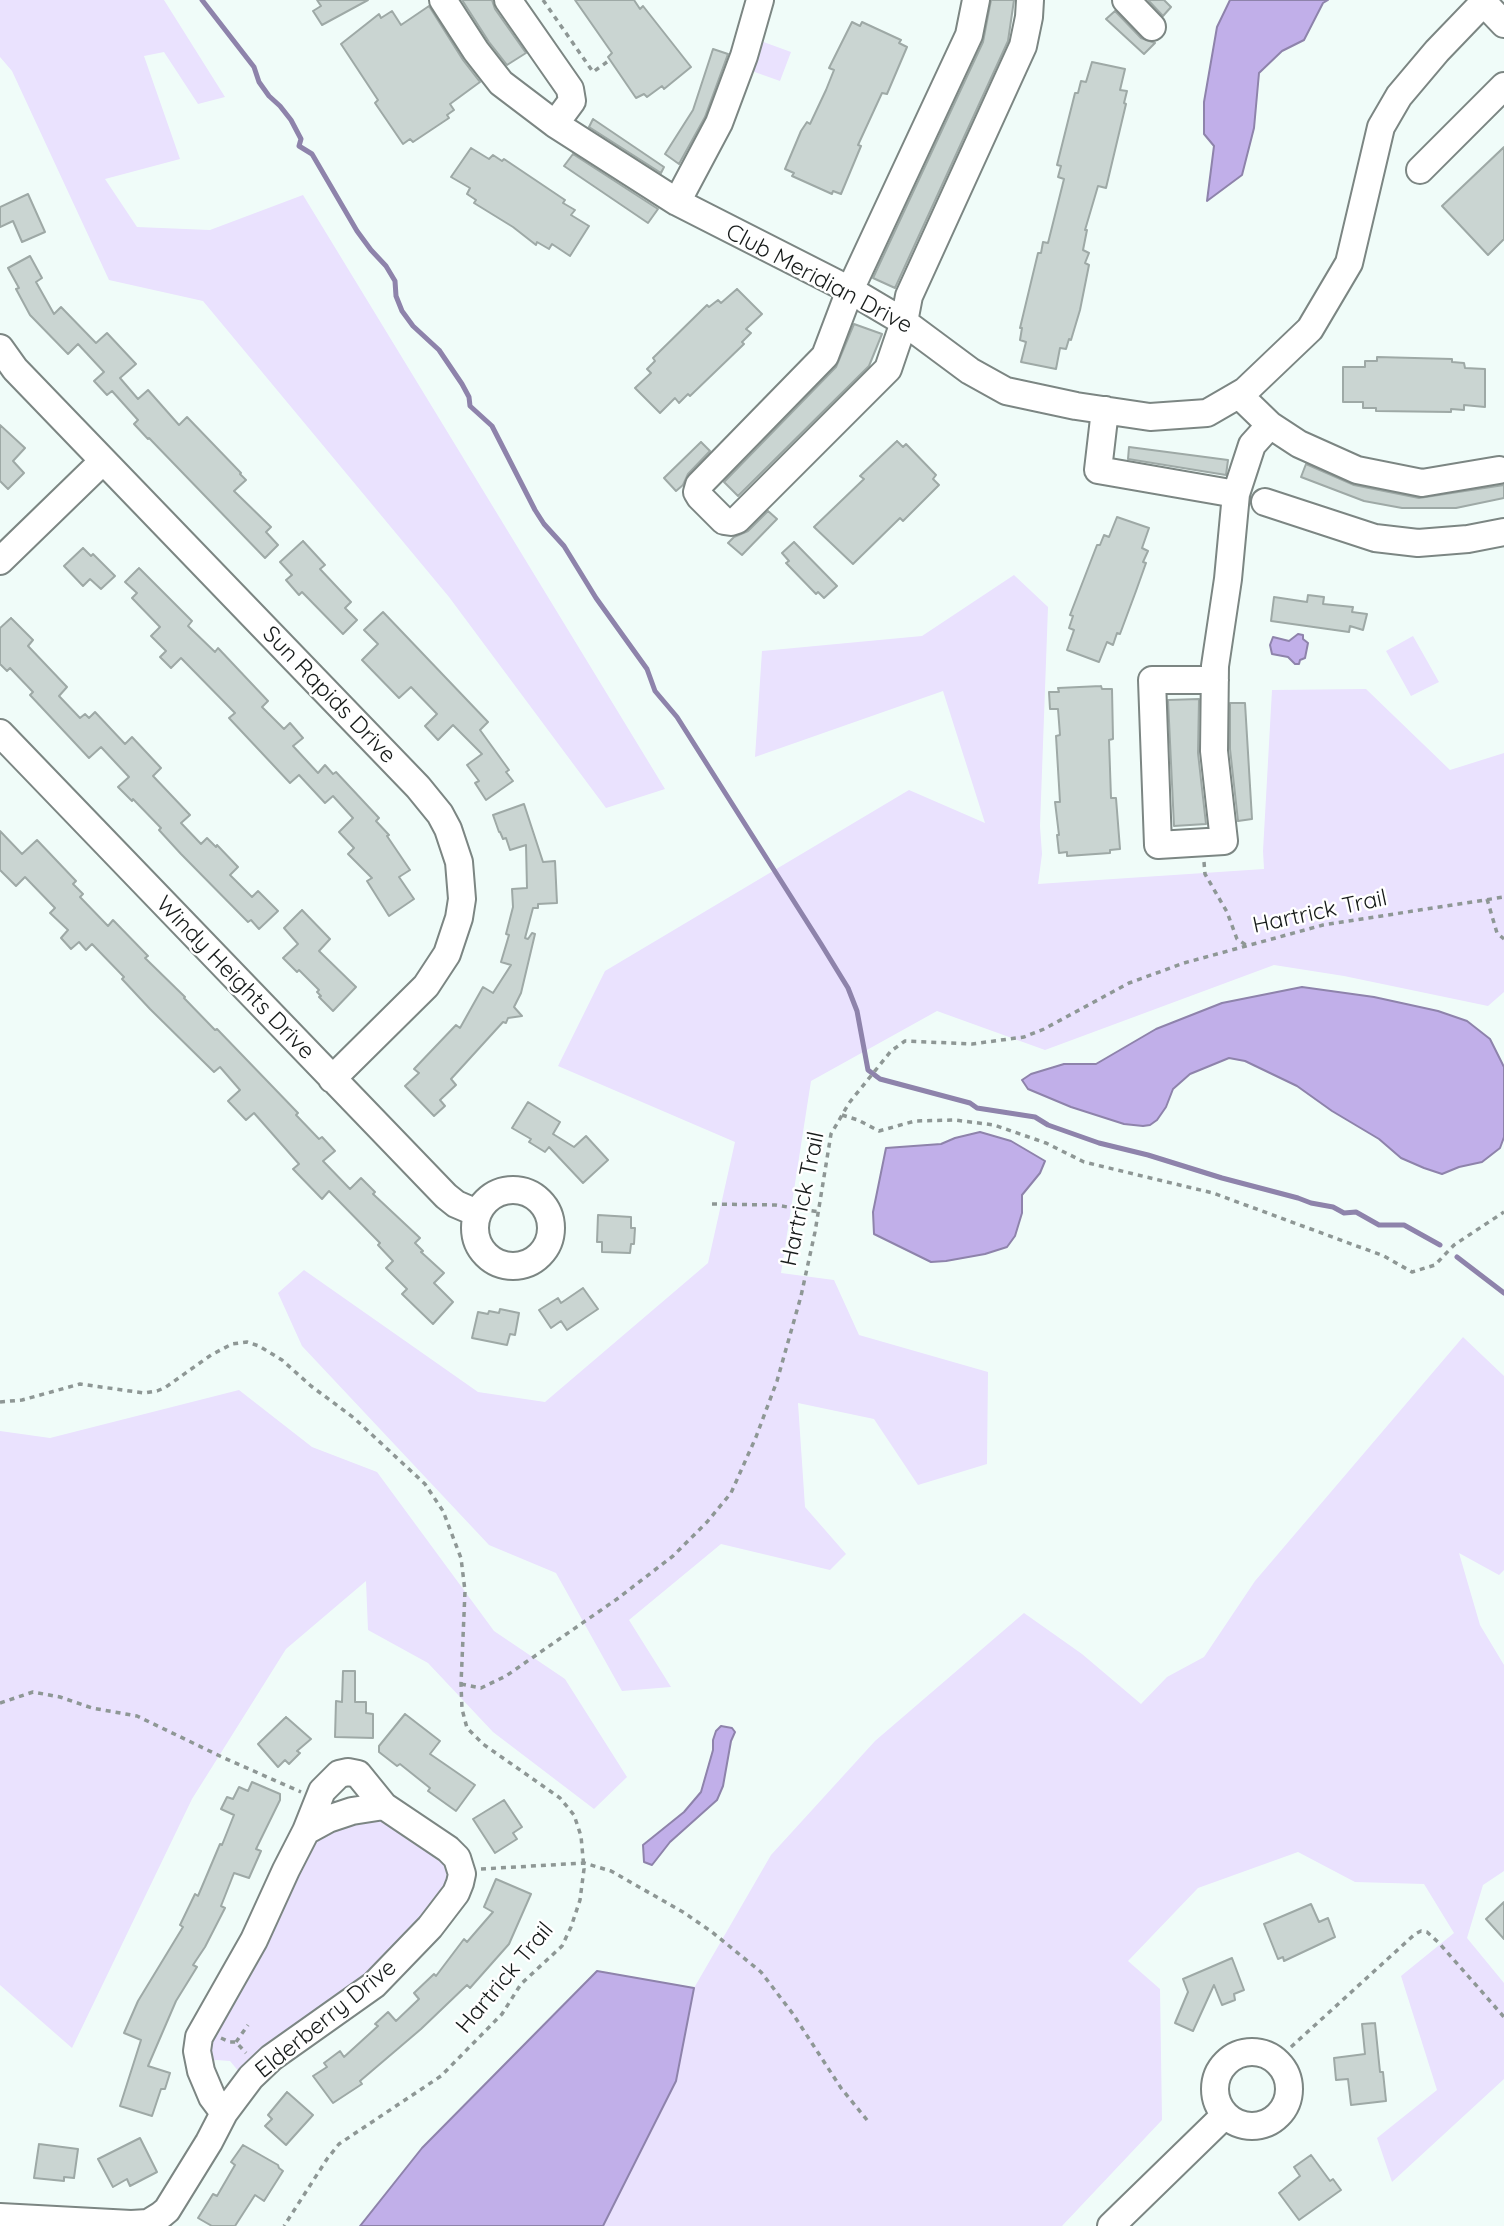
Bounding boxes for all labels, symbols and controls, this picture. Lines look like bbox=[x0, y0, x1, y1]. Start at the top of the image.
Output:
street label: Club Meridian Drive bbox=[721, 218, 917, 340]
street label: Sun Rapids Drive bbox=[256, 621, 402, 769]
street label: Hartrick Trail bbox=[1250, 884, 1390, 940]
street label: Windy Heights Drive bbox=[150, 891, 320, 1065]
street label: Hartrick Trail bbox=[775, 1129, 831, 1269]
street label: Hartrick Trail bbox=[451, 1917, 559, 2039]
street label: Elderberry Drive bbox=[250, 1954, 402, 2084]

